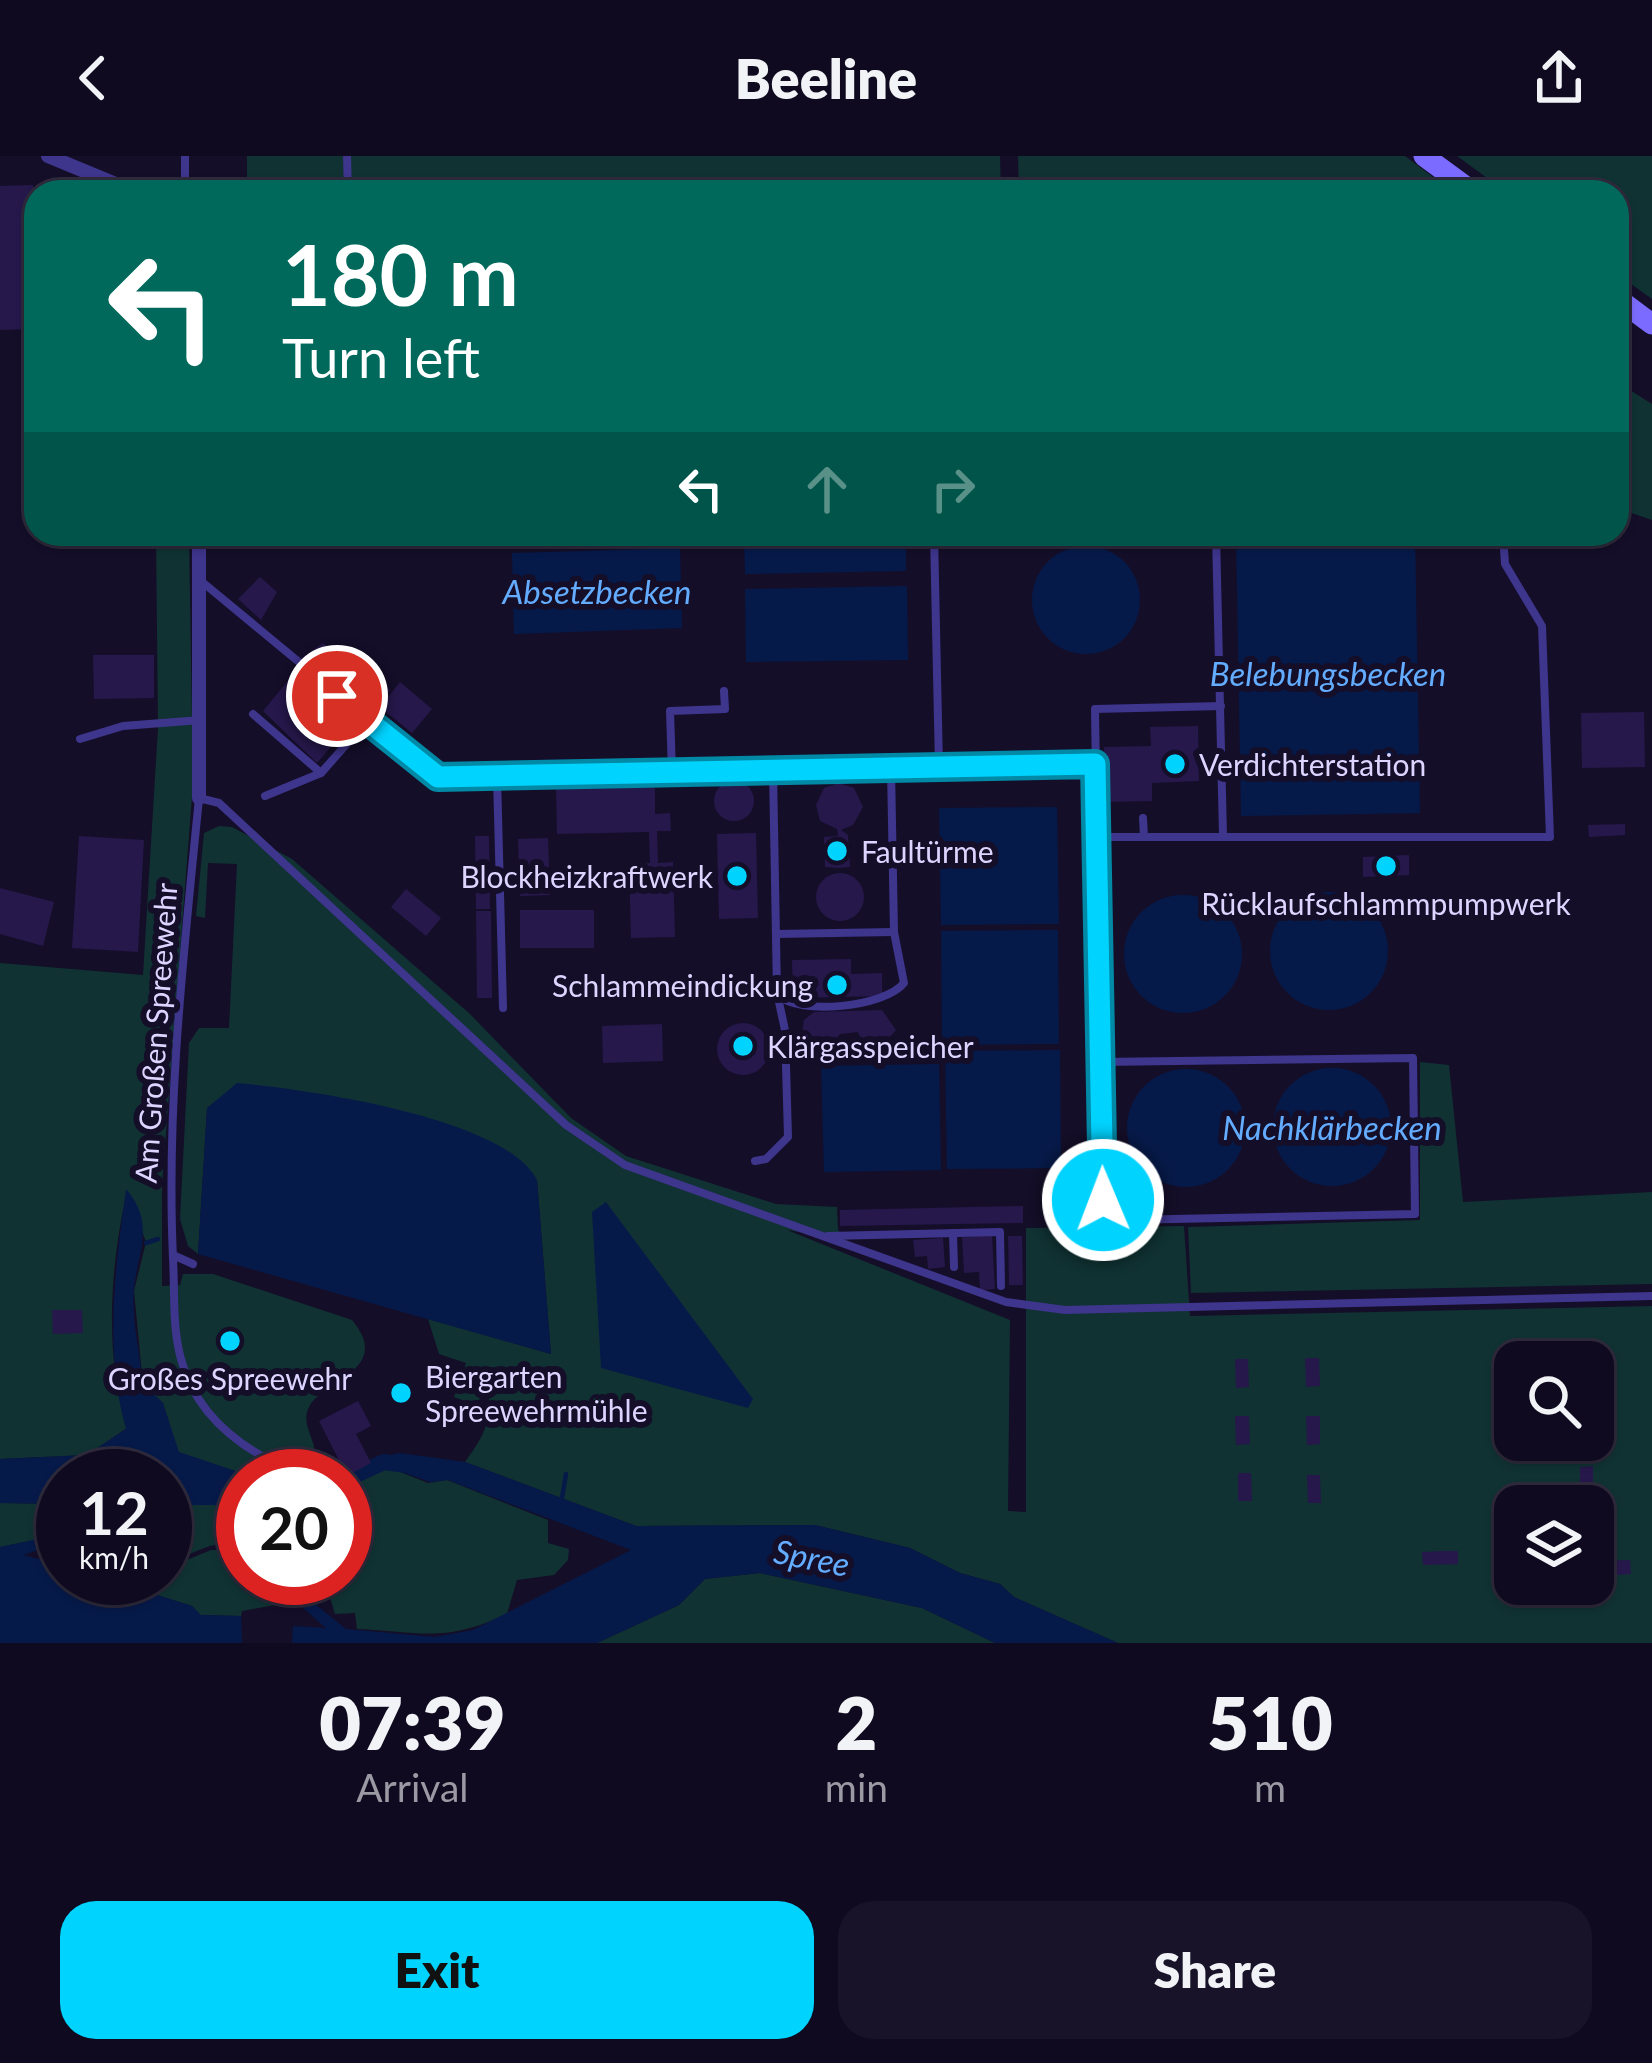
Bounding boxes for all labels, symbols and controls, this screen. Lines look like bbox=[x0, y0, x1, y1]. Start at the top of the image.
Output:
icon: back bbox=[60, 45, 126, 111]
icon: share bbox=[1526, 45, 1592, 111]
text: Beeline bbox=[735, 46, 917, 111]
text: 180 m bbox=[282, 223, 519, 324]
icon: left bbox=[84, 228, 240, 384]
text: Turn left bbox=[282, 325, 480, 390]
icon: left bbox=[668, 456, 734, 522]
icon: ahead bbox=[794, 456, 860, 522]
icon: right bbox=[920, 456, 986, 522]
water label: Absetzbecken bbox=[500, 571, 692, 611]
pin bbox=[286, 645, 388, 747]
water label: Belebungsbecken bbox=[1210, 653, 1446, 693]
icon: arrive bbox=[304, 663, 370, 729]
place label: Verdichterstation bbox=[1199, 746, 1426, 782]
marker: Verdichterstation bbox=[1162, 751, 1188, 777]
place label: Faultürme bbox=[861, 833, 993, 869]
marker: Faultürme bbox=[824, 838, 850, 864]
marker: Rücklaufschlammpumpwerk bbox=[1373, 853, 1399, 879]
place label: Blockheizkraftwerk bbox=[460, 858, 714, 894]
marker: Blockheizkraftwerk bbox=[724, 863, 750, 889]
street label: Am Großen Spreewehr bbox=[127, 882, 183, 1184]
place label: Rücklaufschlammpumpwerk bbox=[1201, 885, 1571, 921]
place label: Schlammeindickung bbox=[552, 967, 813, 1003]
marker: Schlammeindickung bbox=[824, 972, 850, 998]
place label: Klärgasspeicher bbox=[767, 1028, 974, 1064]
marker: Klärgasspeicher bbox=[730, 1033, 756, 1059]
water label: Nachklärbecken bbox=[1222, 1107, 1442, 1147]
position arrow bbox=[1040, 1137, 1166, 1263]
marker: Großes Spreewehr bbox=[217, 1328, 243, 1354]
map controls bbox=[1494, 1341, 1614, 1605]
button: search bbox=[1494, 1341, 1614, 1461]
place label: Biergarten Spreewehrmühle bbox=[425, 1358, 648, 1428]
place label: Großes Spreewehr bbox=[108, 1360, 352, 1396]
marker: Biergarten Spreewehrmühle bbox=[388, 1380, 414, 1406]
speed limit sign: 20 bbox=[216, 1449, 372, 1605]
text: 12 bbox=[79, 1476, 149, 1548]
button: layers bbox=[1494, 1485, 1614, 1605]
water label: Spree bbox=[771, 1530, 853, 1584]
text: km/h bbox=[79, 1539, 149, 1575]
text: 07:39 bbox=[319, 1679, 505, 1765]
text: 2 bbox=[836, 1679, 877, 1765]
text: 510 bbox=[1207, 1679, 1333, 1765]
text: Arrival bbox=[356, 1764, 469, 1810]
text: min bbox=[825, 1764, 888, 1810]
text: m bbox=[1254, 1764, 1286, 1810]
button: Exit bbox=[60, 1901, 814, 2039]
button: Share bbox=[838, 1901, 1592, 2039]

